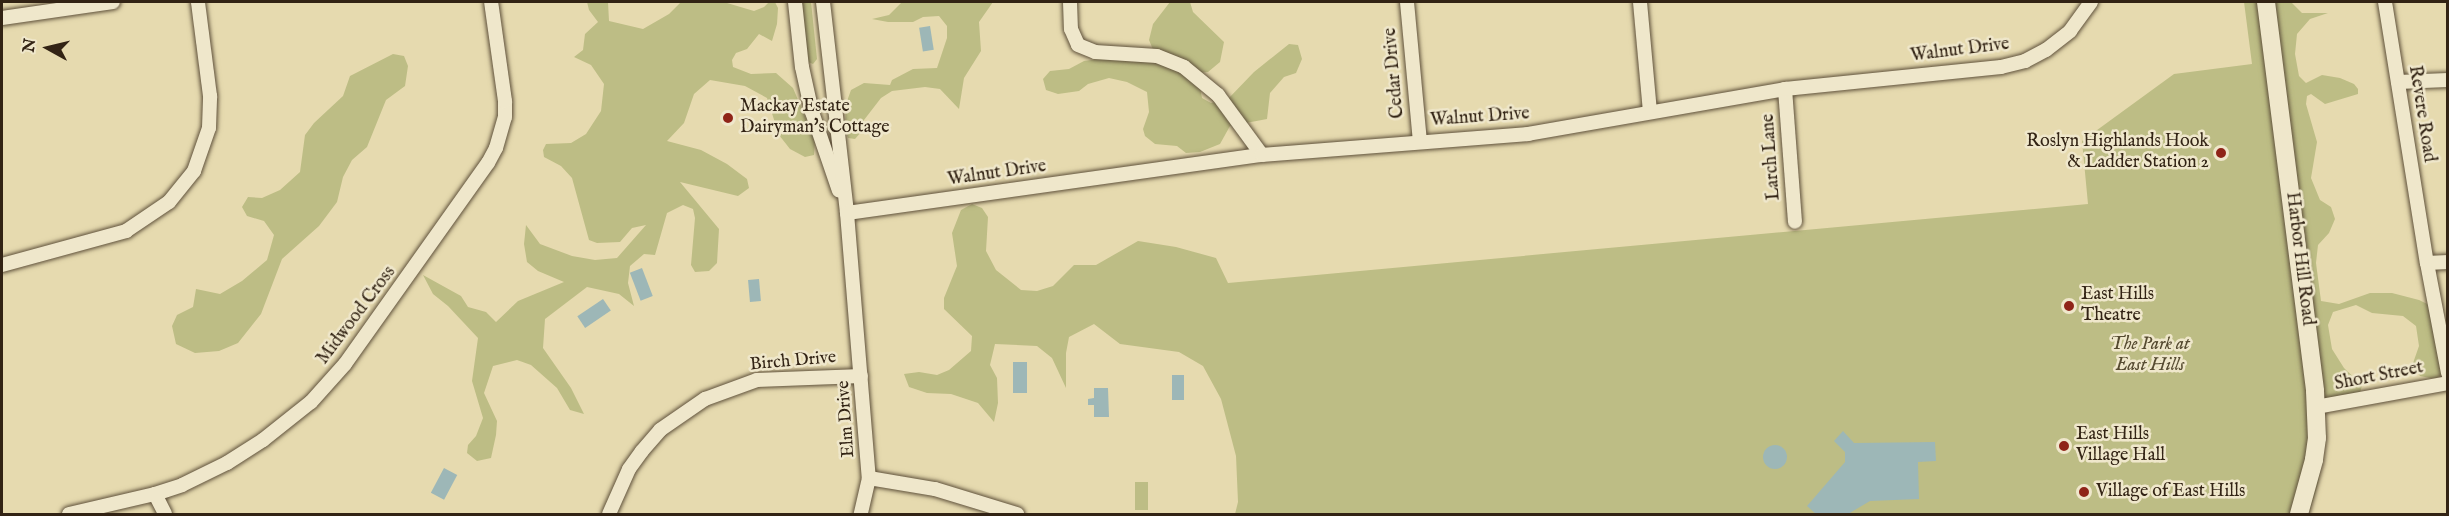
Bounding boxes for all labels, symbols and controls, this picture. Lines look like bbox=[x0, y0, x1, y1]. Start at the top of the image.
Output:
north arrow bbox=[18, 18, 78, 78]
street label: Cedar Drive bbox=[1380, 27, 1410, 119]
street label: Walnut Drive bbox=[1909, 34, 2011, 68]
text: N bbox=[19, 37, 41, 54]
street label: Revere Road bbox=[2403, 64, 2439, 164]
place label: Mackay Estate Dairyman's Cottage bbox=[740, 97, 890, 140]
street label: Walnut Drive bbox=[1430, 104, 1530, 132]
marker: Mackay Estate Dairyman's Cottage bbox=[721, 111, 735, 125]
street label: Larch Lane bbox=[1758, 113, 1786, 201]
place label: Roslyn Highlands Hook & Ladder Station 2 bbox=[2026, 132, 2209, 174]
marker: Roslyn Highlands Hook & Ladder Station 2 bbox=[2214, 146, 2228, 160]
street label: Walnut Drive bbox=[946, 156, 1048, 192]
street label: Harbor Hill Road bbox=[2280, 191, 2318, 327]
street label: Midwood Cross bbox=[313, 263, 401, 369]
place label: East Hills Theatre bbox=[2081, 285, 2154, 328]
marker: East Hills Theatre bbox=[2062, 299, 2076, 313]
park label: The Park at East Hills bbox=[2110, 335, 2190, 378]
street label: Birch Drive bbox=[749, 347, 837, 377]
street label: Short Street bbox=[2333, 358, 2425, 396]
street label: Elm Drive bbox=[834, 380, 860, 458]
place label: East Hills Village Hall bbox=[2076, 425, 2165, 468]
marker: East Hills Village Hall bbox=[2057, 439, 2071, 453]
place label: Village of East Hills bbox=[2096, 481, 2245, 503]
marker: Village of East Hills bbox=[2077, 485, 2091, 499]

